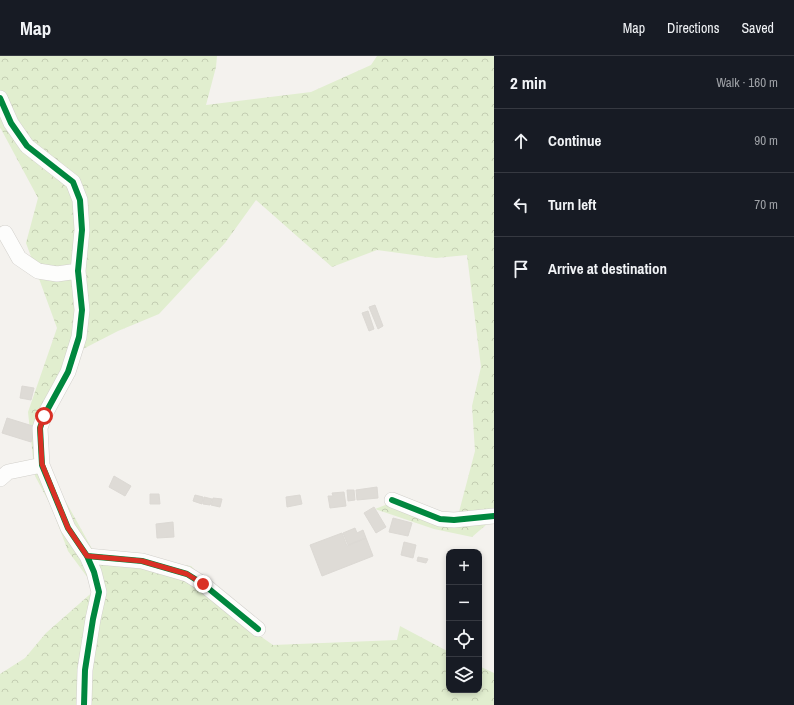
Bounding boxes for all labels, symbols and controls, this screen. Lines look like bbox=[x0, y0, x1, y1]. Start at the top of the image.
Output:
text: Map bbox=[20, 15, 51, 41]
text: Map bbox=[623, 19, 645, 37]
text: Directions bbox=[667, 19, 719, 37]
text: Saved bbox=[741, 19, 774, 37]
text: 2 min bbox=[510, 71, 546, 94]
text: Walk · 160 m bbox=[716, 74, 778, 91]
icon: ahead bbox=[510, 130, 532, 152]
text: Continue bbox=[548, 130, 601, 151]
text: 90 m bbox=[754, 132, 778, 149]
icon: left bbox=[510, 194, 532, 216]
text: Turn left bbox=[548, 194, 596, 215]
text: 70 m bbox=[754, 196, 778, 213]
icon: arrive bbox=[510, 258, 532, 280]
text: Arrive at destination bbox=[548, 258, 667, 279]
route start bbox=[35, 407, 53, 425]
map controls bbox=[446, 549, 482, 693]
button: + bbox=[446, 549, 482, 585]
route end bbox=[194, 575, 212, 593]
button: − bbox=[446, 585, 482, 621]
button: locate bbox=[446, 621, 482, 657]
button: layers bbox=[446, 657, 482, 693]

